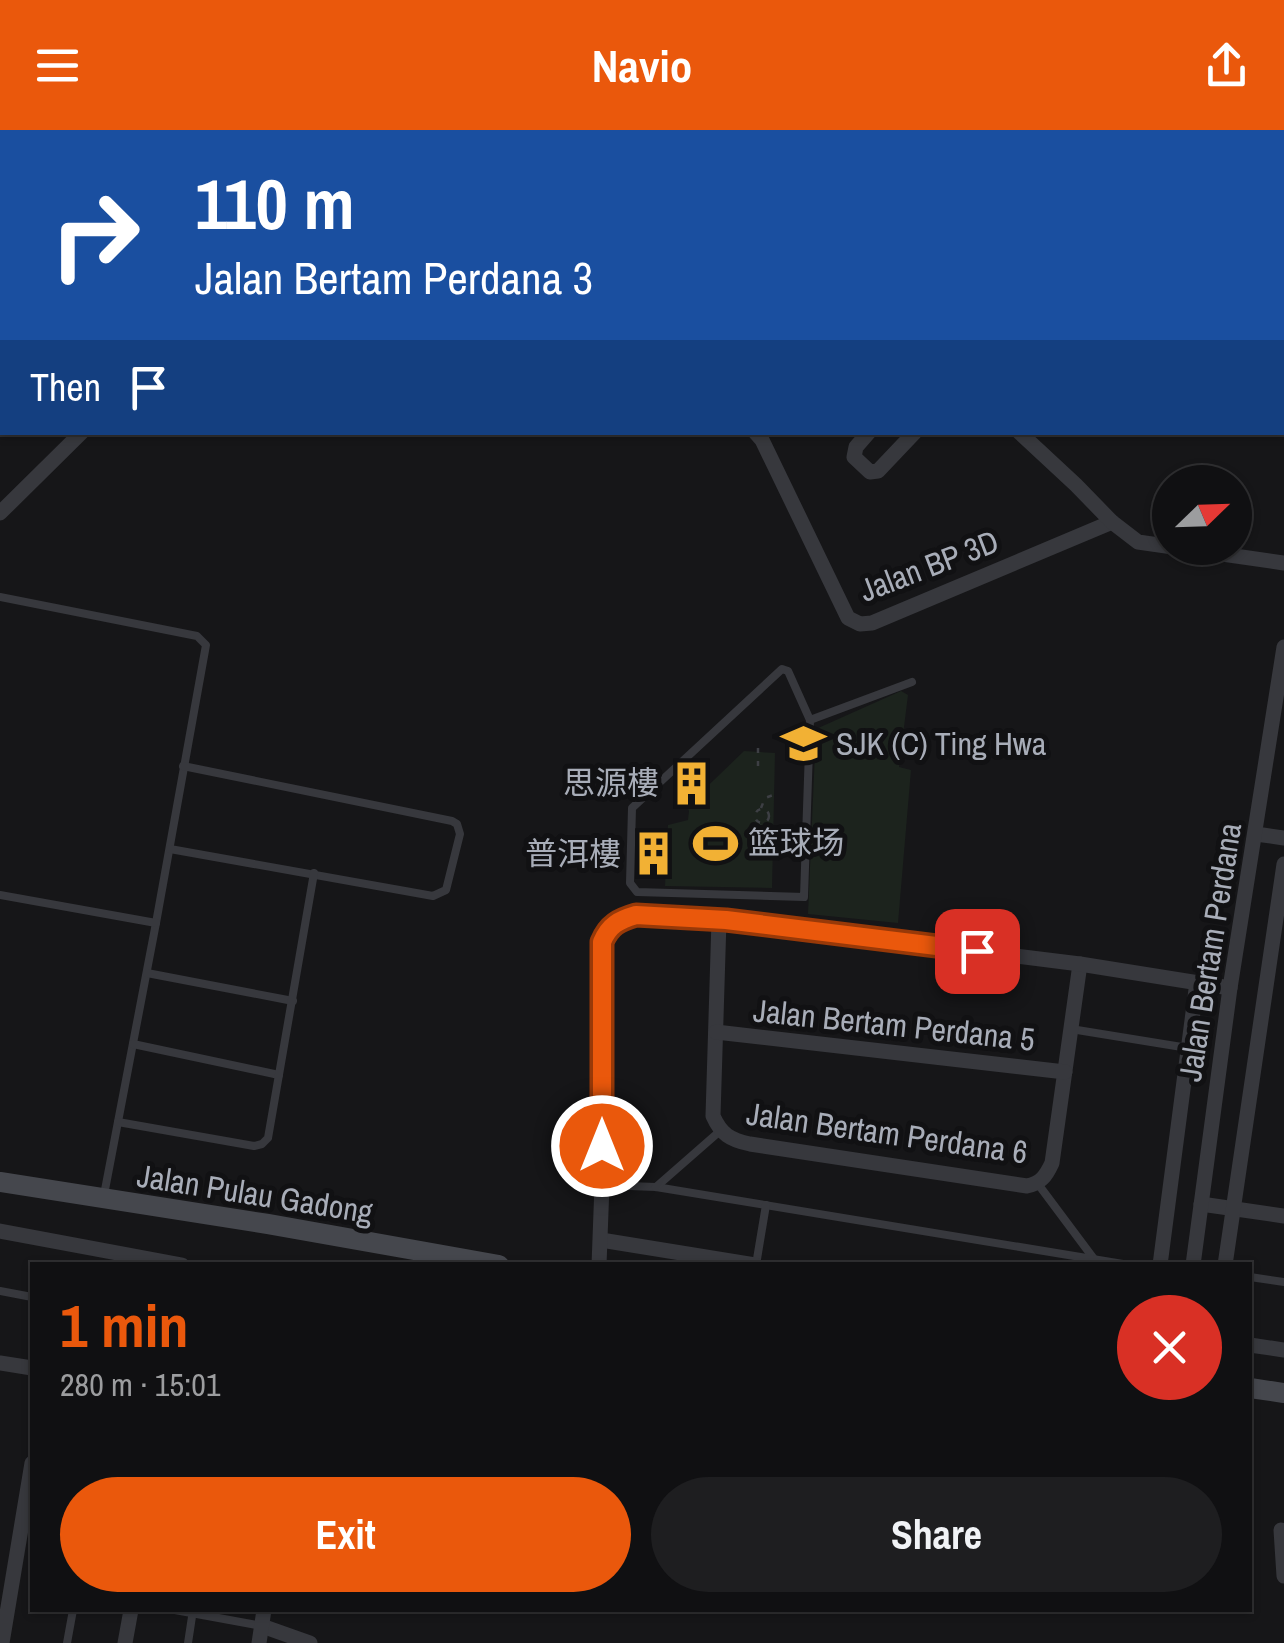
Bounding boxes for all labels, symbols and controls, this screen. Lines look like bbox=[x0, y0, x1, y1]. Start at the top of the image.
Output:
text: Navio bbox=[592, 35, 692, 96]
icon: menu bbox=[30, 38, 85, 93]
icon: share bbox=[1199, 38, 1254, 93]
text: 110 m bbox=[195, 157, 355, 251]
icon: right bbox=[30, 170, 160, 300]
text: Jalan Bertam Perdana 3 bbox=[195, 247, 593, 308]
icon: arrive bbox=[121, 360, 176, 415]
text: Then bbox=[30, 362, 101, 413]
north arrow bbox=[1152, 465, 1252, 565]
map controls bbox=[1152, 465, 1252, 565]
street label: Jalan BP 3D bbox=[853, 519, 1004, 612]
school or university icon: SJK (C) Ting Hwa bbox=[779, 720, 827, 768]
place label: SJK (C) Ting Hwa bbox=[836, 722, 1047, 765]
building icon: 思源樓 bbox=[668, 759, 716, 807]
place label: 思源樓 bbox=[563, 761, 659, 804]
sports icon: 篮球场 bbox=[691, 819, 739, 867]
street label: Jalan Bertam Perdana bbox=[1168, 819, 1251, 1084]
place label: 篮球场 bbox=[748, 821, 844, 864]
building icon: 普洱樓 bbox=[630, 830, 678, 878]
place label: 普洱樓 bbox=[525, 832, 621, 875]
pin bbox=[935, 909, 1020, 994]
icon: arrive bbox=[950, 924, 1005, 979]
street label: Jalan Bertam Perdana 5 bbox=[751, 988, 1037, 1061]
street label: Jalan Bertam Perdana 6 bbox=[744, 1092, 1030, 1173]
position arrow bbox=[550, 1094, 654, 1198]
street label: Jalan Pulau Gadong bbox=[134, 1154, 376, 1233]
text: 1 min bbox=[60, 1285, 189, 1366]
button: close bbox=[1117, 1295, 1222, 1400]
text: 280 m · 15:01 bbox=[60, 1363, 220, 1406]
button: Exit bbox=[60, 1477, 631, 1592]
button: Share bbox=[651, 1477, 1222, 1592]

